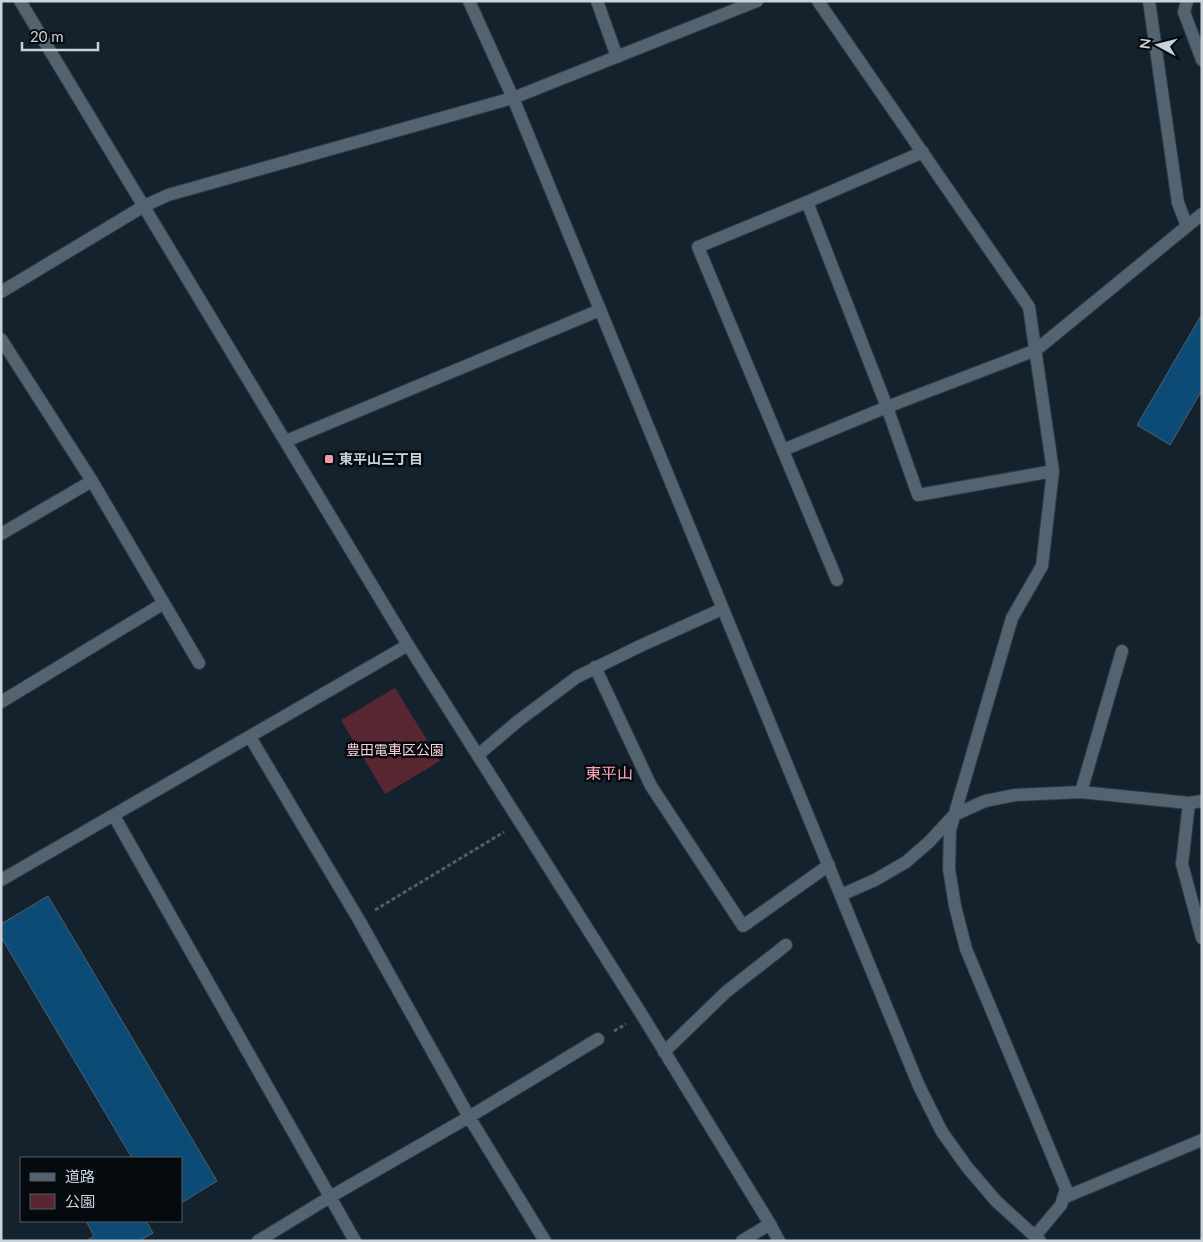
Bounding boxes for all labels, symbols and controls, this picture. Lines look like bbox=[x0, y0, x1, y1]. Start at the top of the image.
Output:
scale bar bbox=[22, 20, 99, 52]
north arrow bbox=[1133, 20, 1183, 70]
text: 20 m bbox=[30, 27, 64, 45]
text: N bbox=[1136, 37, 1154, 50]
place label: 東平山三丁目 bbox=[339, 450, 423, 467]
marker: 東平山三丁目 bbox=[323, 453, 335, 465]
park label: 豊田電車区公園 bbox=[346, 741, 444, 758]
district label: 東平山 bbox=[585, 763, 633, 782]
legend bbox=[20, 1157, 182, 1222]
text: 道路 bbox=[65, 1167, 95, 1185]
text: 公園 bbox=[65, 1192, 95, 1210]

